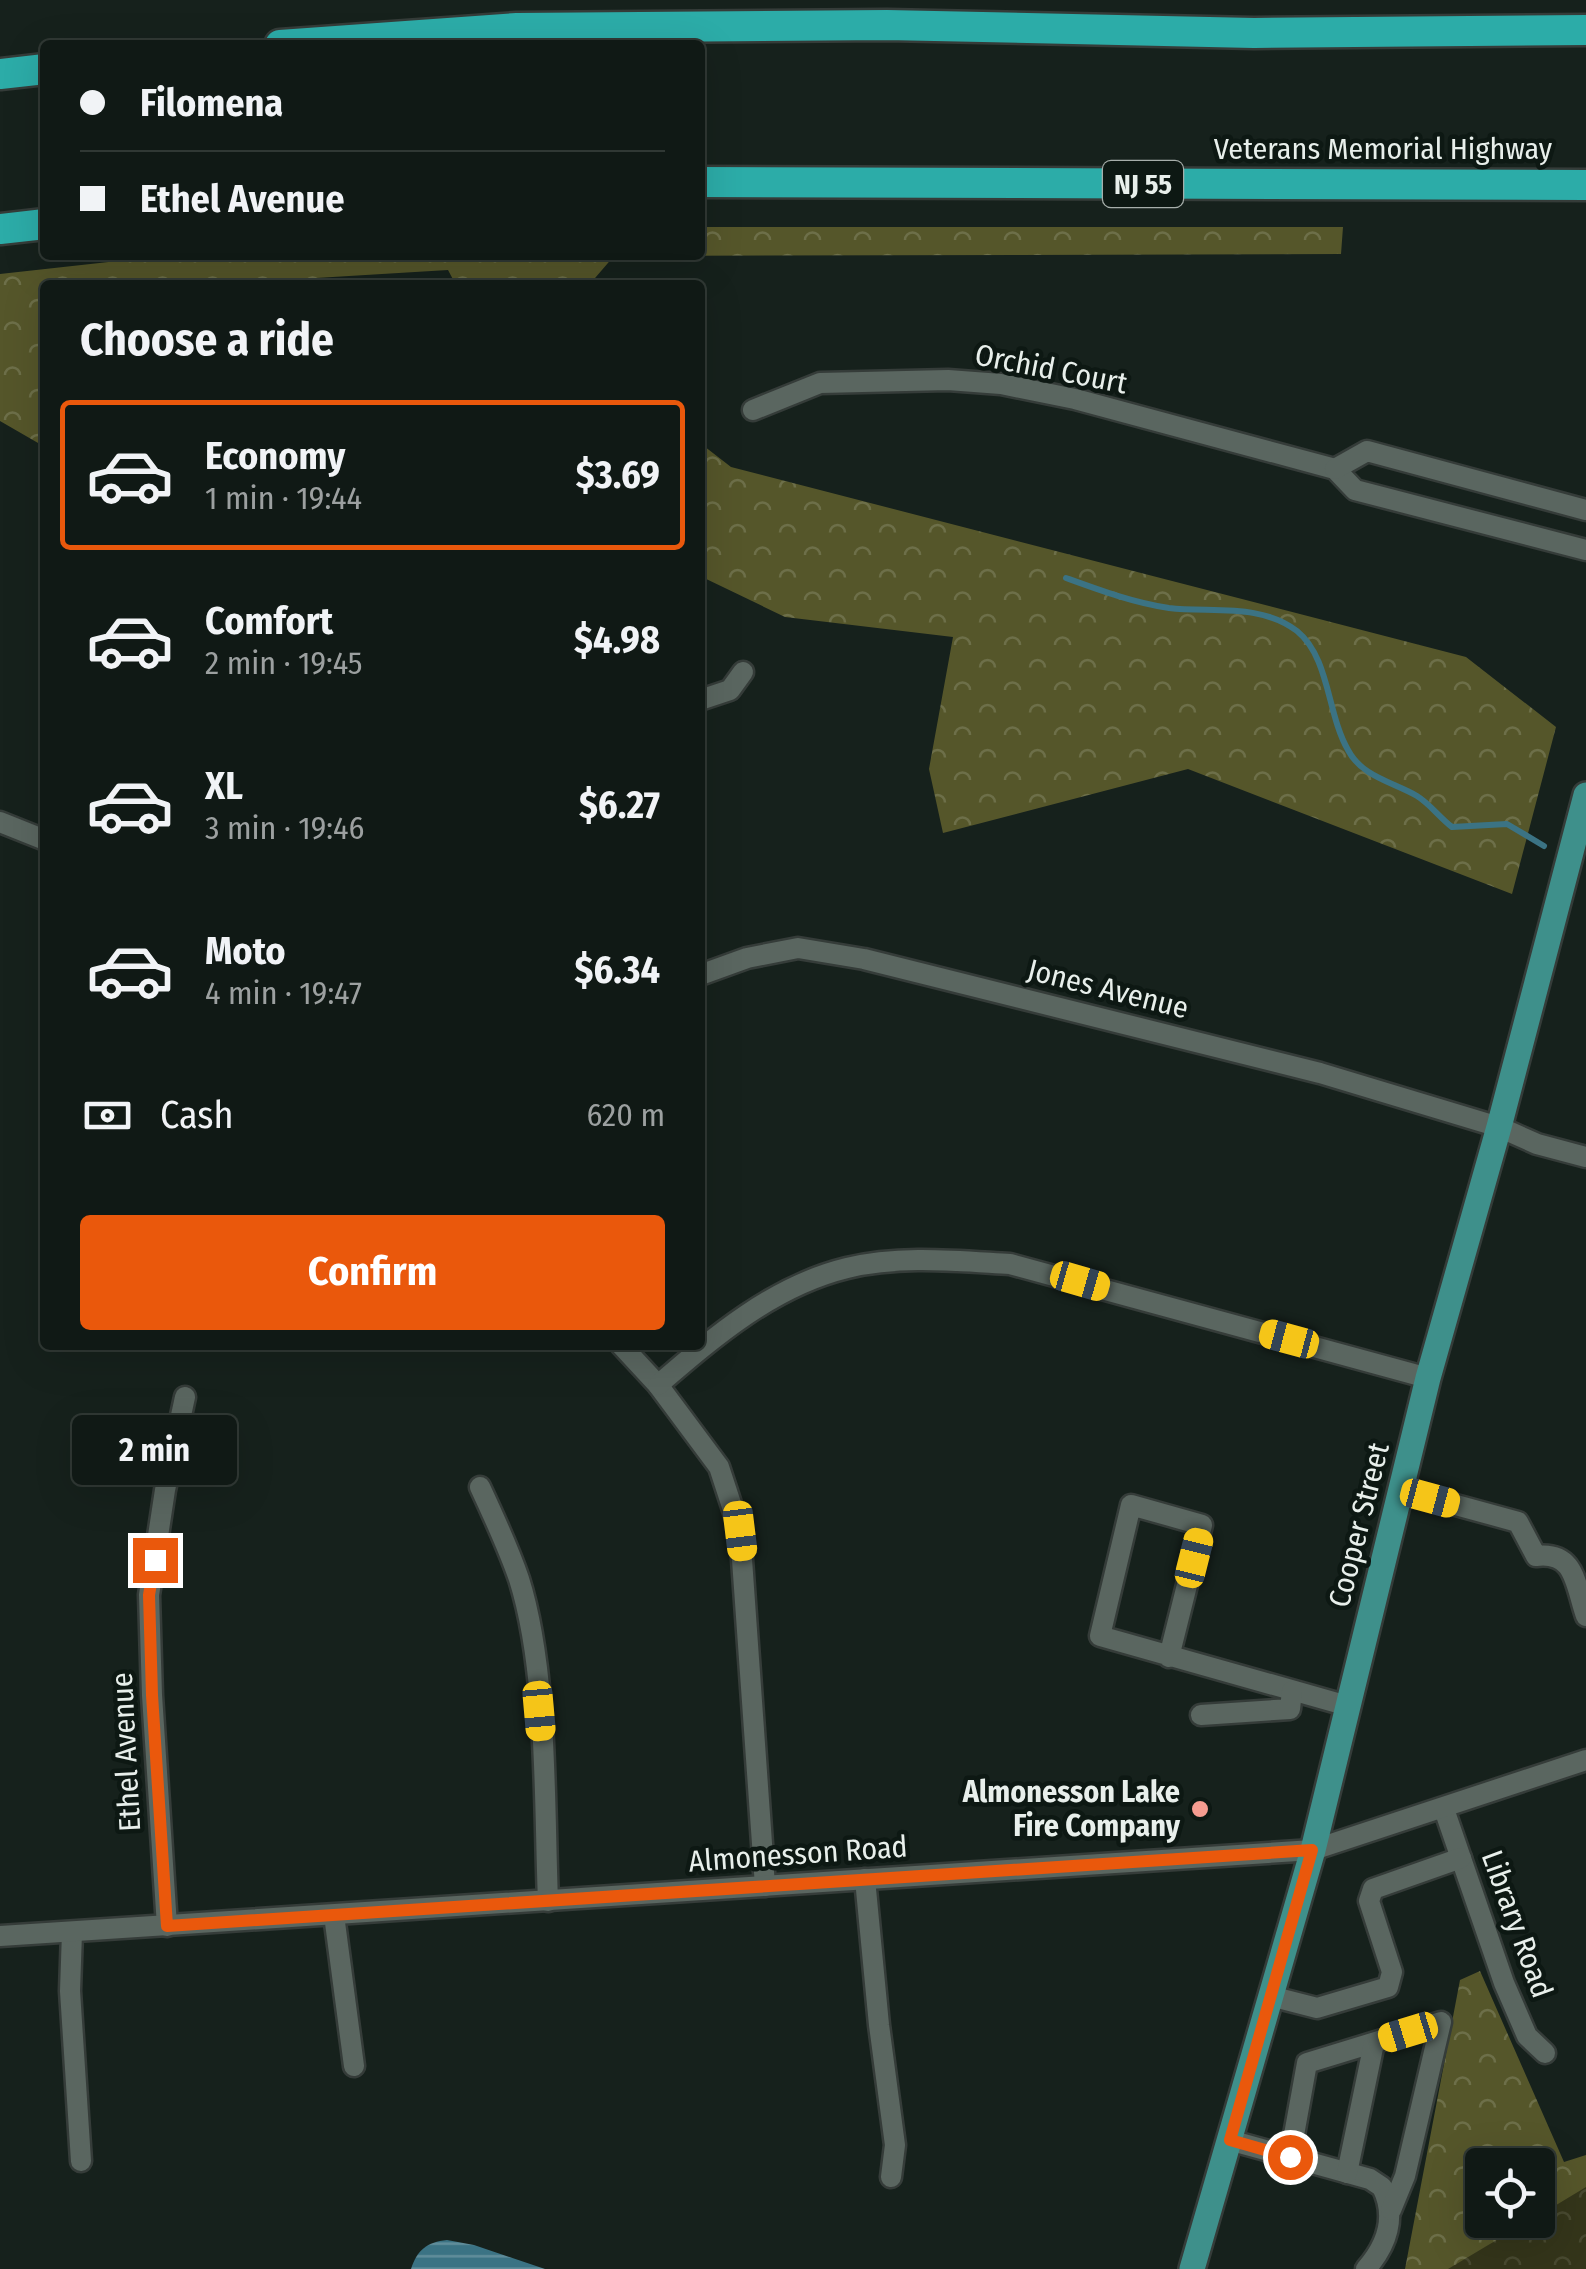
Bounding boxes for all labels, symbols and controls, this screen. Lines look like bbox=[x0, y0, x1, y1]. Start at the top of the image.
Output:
text: Filomena bbox=[140, 80, 283, 126]
street label: Veterans Memorial Highway bbox=[1214, 131, 1553, 167]
road number: NJ 55 bbox=[1103, 161, 1183, 207]
text: Ethel Avenue bbox=[140, 176, 345, 222]
text: Choose a ride bbox=[80, 313, 334, 367]
street label: Orchid Court bbox=[972, 337, 1130, 401]
icon: car bbox=[85, 430, 175, 520]
text: Economy bbox=[205, 433, 345, 479]
text: $3.69 bbox=[576, 452, 660, 498]
text: 1 min · 19:44 bbox=[205, 479, 362, 517]
icon: car bbox=[85, 595, 175, 685]
text: Comfort bbox=[205, 598, 333, 644]
text: $4.98 bbox=[574, 617, 660, 663]
text: 2 min · 19:45 bbox=[205, 644, 363, 682]
icon: car bbox=[85, 760, 175, 850]
text: XL bbox=[205, 763, 243, 809]
text: $6.27 bbox=[579, 782, 660, 828]
text: 3 min · 19:46 bbox=[205, 809, 364, 847]
icon: car bbox=[85, 925, 175, 1015]
text: Moto bbox=[205, 928, 286, 974]
text: $6.34 bbox=[574, 947, 660, 993]
street label: Jones Avenue bbox=[1024, 952, 1192, 1026]
text: 4 min · 19:47 bbox=[205, 974, 362, 1012]
icon: cash bbox=[80, 1088, 135, 1143]
text: Cash bbox=[160, 1092, 234, 1138]
text: 620 m bbox=[587, 1096, 665, 1134]
button: Confirm bbox=[80, 1215, 665, 1330]
car bbox=[1047, 1258, 1113, 1304]
car bbox=[1256, 1317, 1322, 1361]
callout: 2 min bbox=[72, 1415, 238, 1485]
text: 2 min bbox=[119, 1431, 190, 1469]
street label: Cooper Street bbox=[1321, 1439, 1397, 1611]
car bbox=[1397, 1476, 1463, 1520]
car bbox=[721, 1499, 759, 1563]
car bbox=[1172, 1525, 1216, 1591]
route end bbox=[133, 1538, 178, 1583]
street label: Ethel Avenue bbox=[104, 1672, 148, 1832]
car bbox=[521, 1680, 557, 1742]
place label: Almonesson Lake Fire Company bbox=[962, 1774, 1181, 1844]
marker: Almonesson Lake Fire Company bbox=[1189, 1798, 1211, 1820]
street label: Almonesson Road bbox=[687, 1828, 909, 1880]
street label: Library Road bbox=[1474, 1845, 1560, 2003]
car bbox=[1375, 2009, 1441, 2055]
route start bbox=[1268, 2135, 1313, 2180]
map controls bbox=[1465, 2148, 1555, 2238]
button: locate bbox=[1465, 2148, 1555, 2238]

